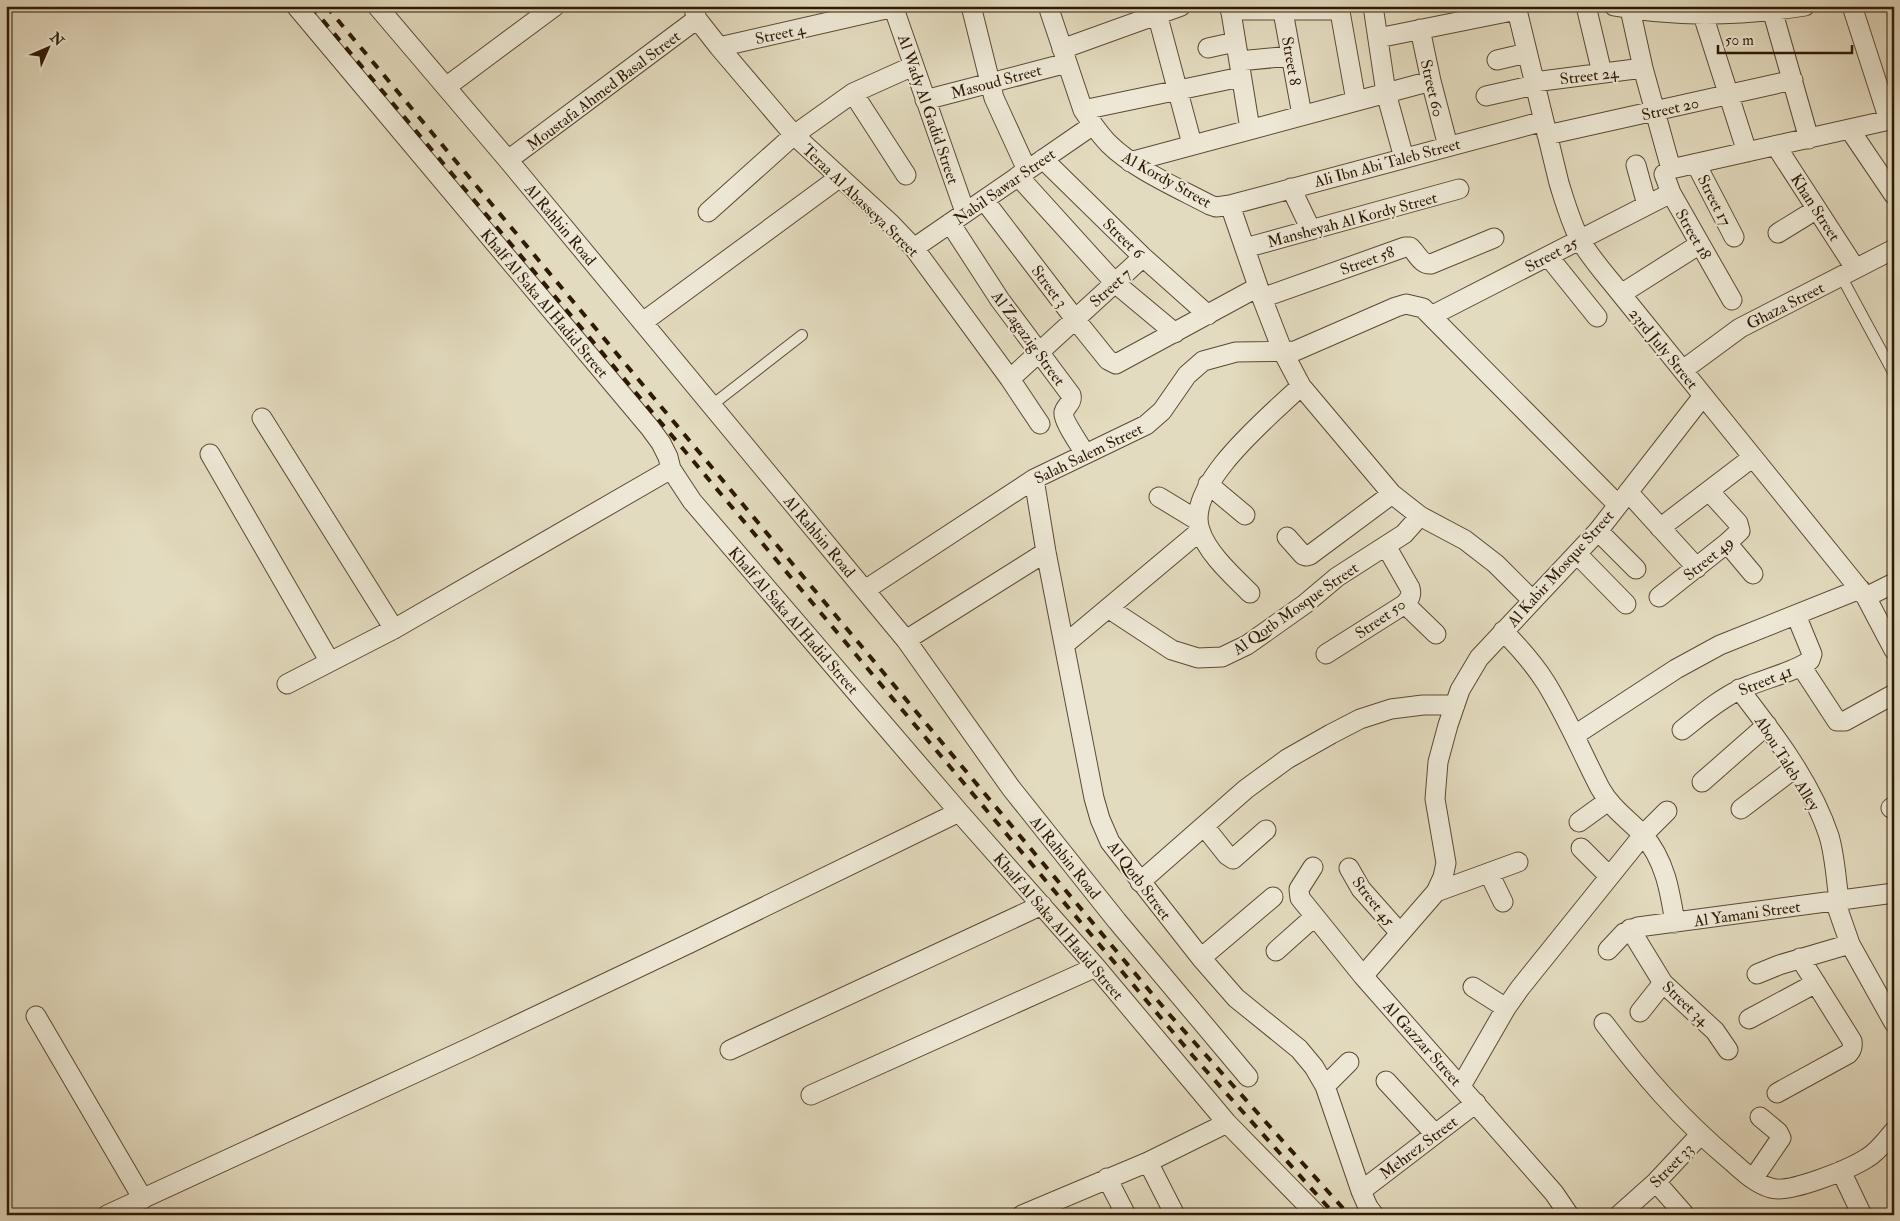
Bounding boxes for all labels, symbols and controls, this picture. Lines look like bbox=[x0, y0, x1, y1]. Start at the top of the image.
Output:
street label: Street 4 bbox=[753, 19, 808, 49]
north arrow bbox=[22, 22, 72, 72]
scale bar bbox=[1718, 22, 1851, 54]
street label: Moustafa Ahmed Basal Street bbox=[523, 26, 685, 155]
text: N bbox=[46, 28, 68, 50]
street label: Al Wady Al Gadid Street bbox=[893, 31, 963, 187]
text: 50 m bbox=[1725, 31, 1754, 50]
street label: Street 8 bbox=[1277, 35, 1305, 88]
street label: Street 60 bbox=[1416, 58, 1448, 119]
street label: Masoud Street bbox=[949, 60, 1044, 104]
street label: Street 24 bbox=[1559, 62, 1621, 89]
street label: Street 20 bbox=[1640, 93, 1701, 125]
street label: Ali Ibn Abi Taleb Street bbox=[1311, 134, 1463, 192]
street label: Teraa Al Abasseya Street bbox=[798, 140, 923, 262]
street label: Nabil Sawar Street bbox=[950, 144, 1059, 229]
street label: Al Kordy Street bbox=[1118, 147, 1215, 213]
street label: Khan Street bbox=[1786, 170, 1844, 245]
street label: Street 17 bbox=[1693, 171, 1736, 230]
street label: Al Rahbin Road bbox=[519, 179, 600, 270]
street label: Mansheyah Al Kordy Street bbox=[1265, 188, 1439, 252]
street label: Street 18 bbox=[1671, 206, 1716, 264]
street label: Street 6 bbox=[1098, 214, 1149, 264]
street label: Khalf Al Saka Al Hadid Street bbox=[476, 225, 612, 382]
street label: Street 25 bbox=[1522, 233, 1581, 277]
street label: Street 58 bbox=[1337, 242, 1398, 280]
street label: Street 3 bbox=[1027, 261, 1072, 312]
street label: Street 7 bbox=[1086, 263, 1136, 312]
street label: Ghaza Street bbox=[1743, 278, 1828, 334]
street label: Al Zagazig Street bbox=[986, 286, 1069, 390]
street label: 23rd July Street bbox=[1624, 304, 1702, 394]
street label: Salah Salem Street bbox=[1031, 419, 1146, 489]
street label: Al Rahbin Road bbox=[778, 491, 859, 582]
street label: Al Kabir Mosque Street bbox=[1502, 506, 1618, 632]
street label: Street 49 bbox=[1680, 533, 1738, 585]
street label: Khalf Al Saka Al Hadid Street bbox=[724, 543, 863, 698]
street label: Al Qotb Mosque Street bbox=[1228, 558, 1362, 660]
street label: Street 50 bbox=[1351, 594, 1410, 643]
street label: Street 41 bbox=[1736, 661, 1795, 701]
street label: Abou Taleb Alley bbox=[1750, 712, 1825, 815]
street label: Al Rahbin Road bbox=[1025, 811, 1105, 903]
street label: Al Qotb Street bbox=[1102, 836, 1175, 924]
street label: Khalf Al Saka Al Hadid Street bbox=[989, 849, 1128, 1004]
street label: Street 45 bbox=[1348, 873, 1399, 930]
street label: Al Yamani Street bbox=[1692, 897, 1802, 931]
street label: Street 34 bbox=[1658, 977, 1714, 1031]
street label: Al Gazzar Street bbox=[1378, 996, 1466, 1090]
street label: Mehrez Street bbox=[1376, 1112, 1462, 1184]
street label: Street 33 bbox=[1646, 1139, 1698, 1192]

